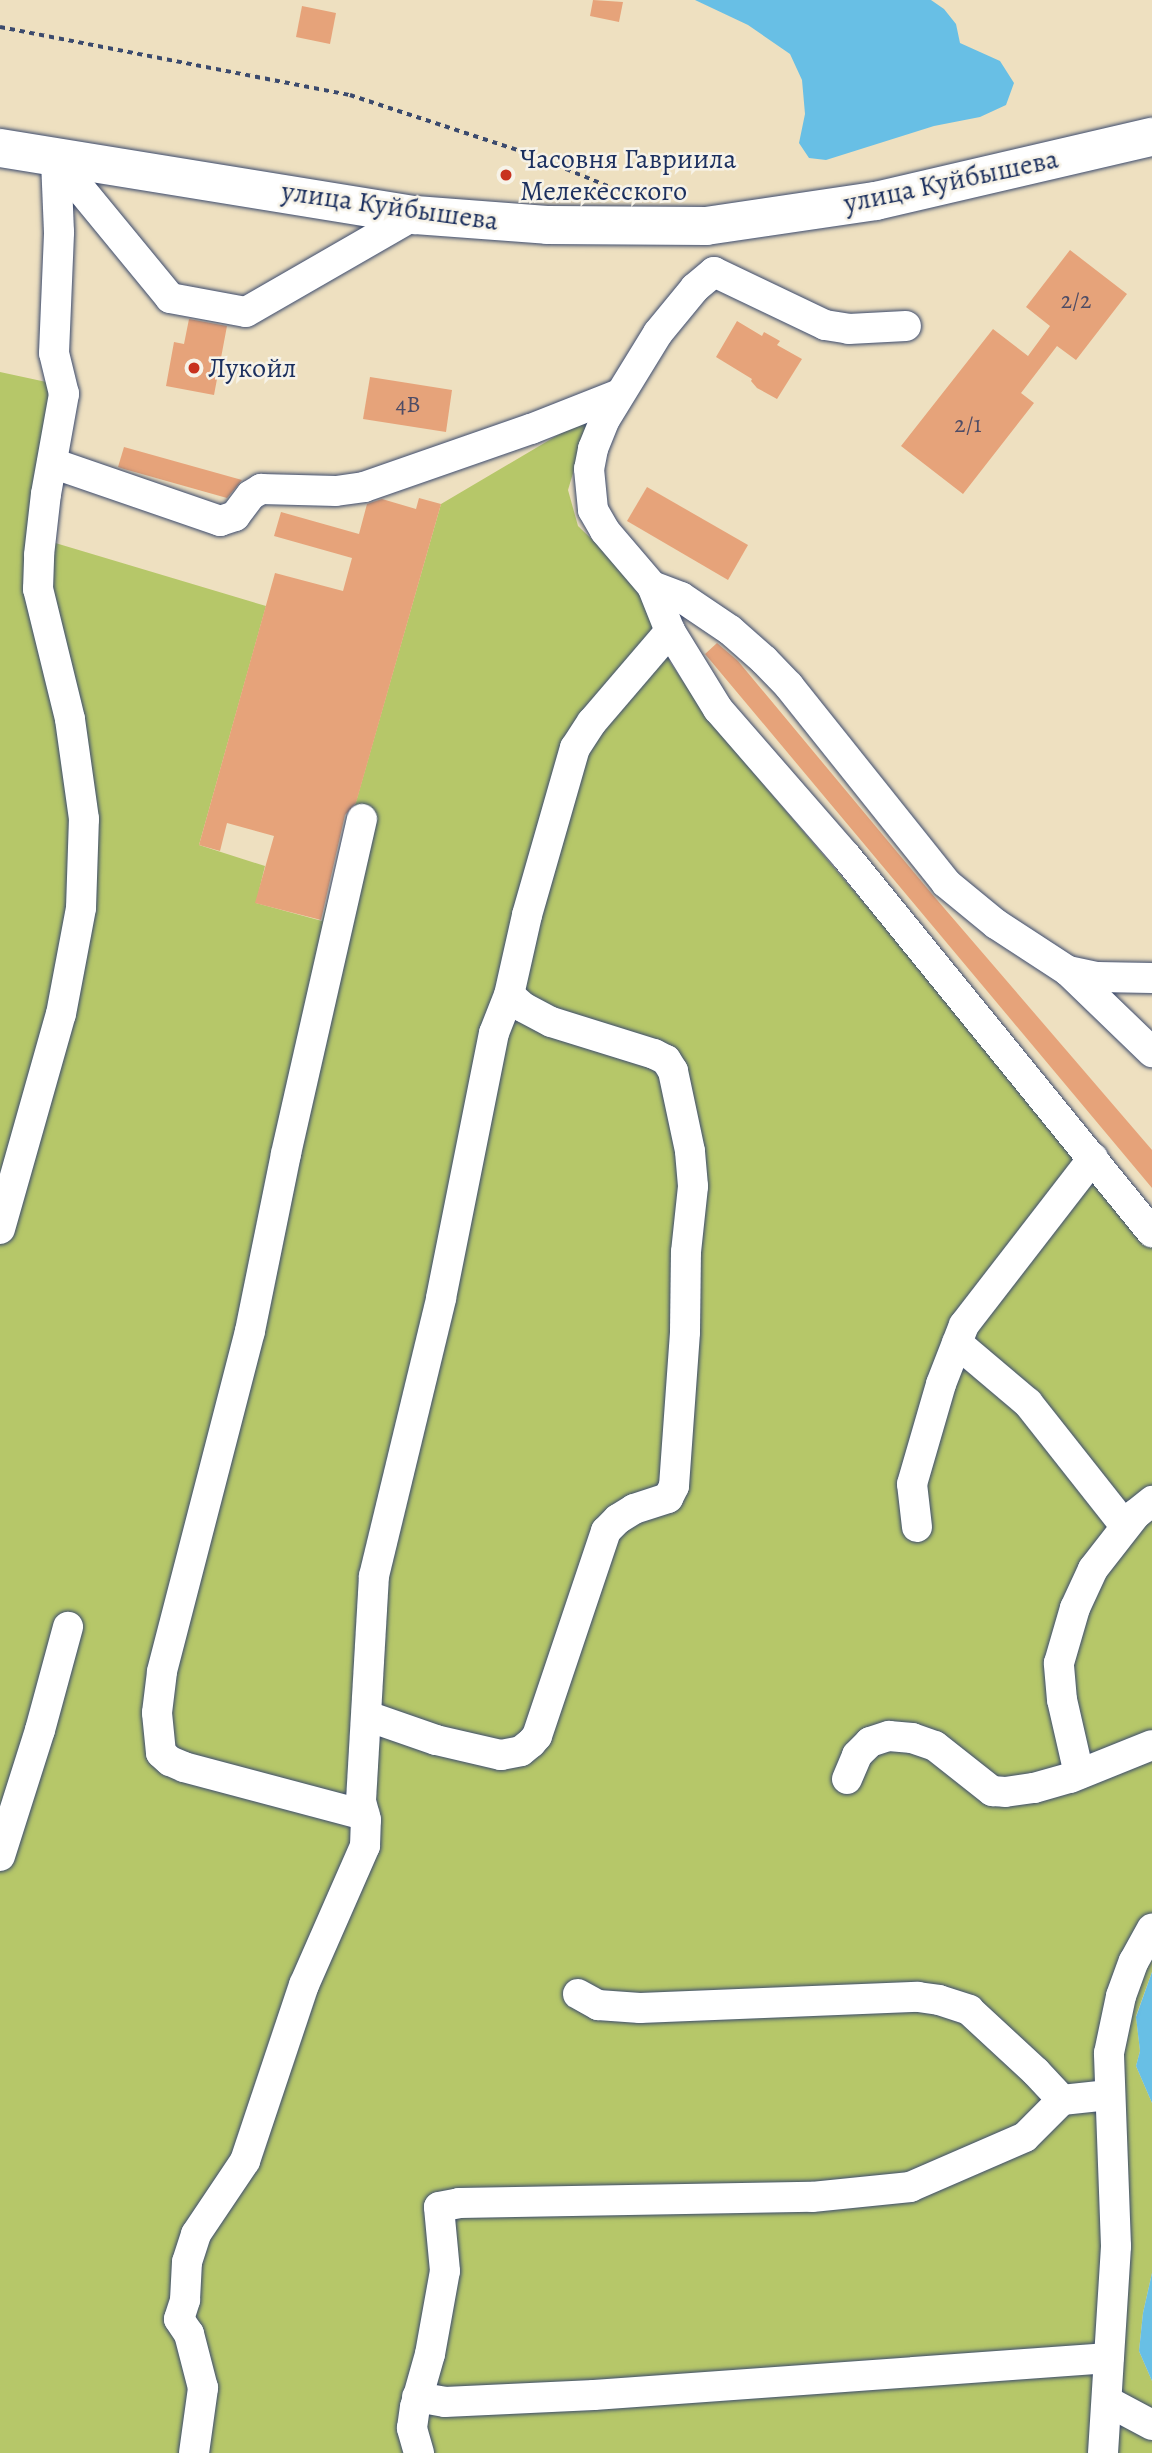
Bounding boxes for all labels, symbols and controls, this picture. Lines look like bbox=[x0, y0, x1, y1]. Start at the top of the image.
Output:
place label: Часовня Гавриила Мелекесского bbox=[520, 142, 736, 208]
street label: улица Куйбышева bbox=[841, 142, 1061, 220]
marker: Часовня Гавриила Мелекесского bbox=[498, 167, 514, 183]
street label: улица Куйбышева bbox=[280, 174, 500, 238]
house number: 2/2 bbox=[1061, 287, 1091, 315]
place label: Лукойл bbox=[208, 351, 297, 385]
marker: Лукойл bbox=[186, 360, 202, 376]
house number: 4В bbox=[395, 391, 421, 419]
house number: 2/1 bbox=[954, 411, 982, 439]

